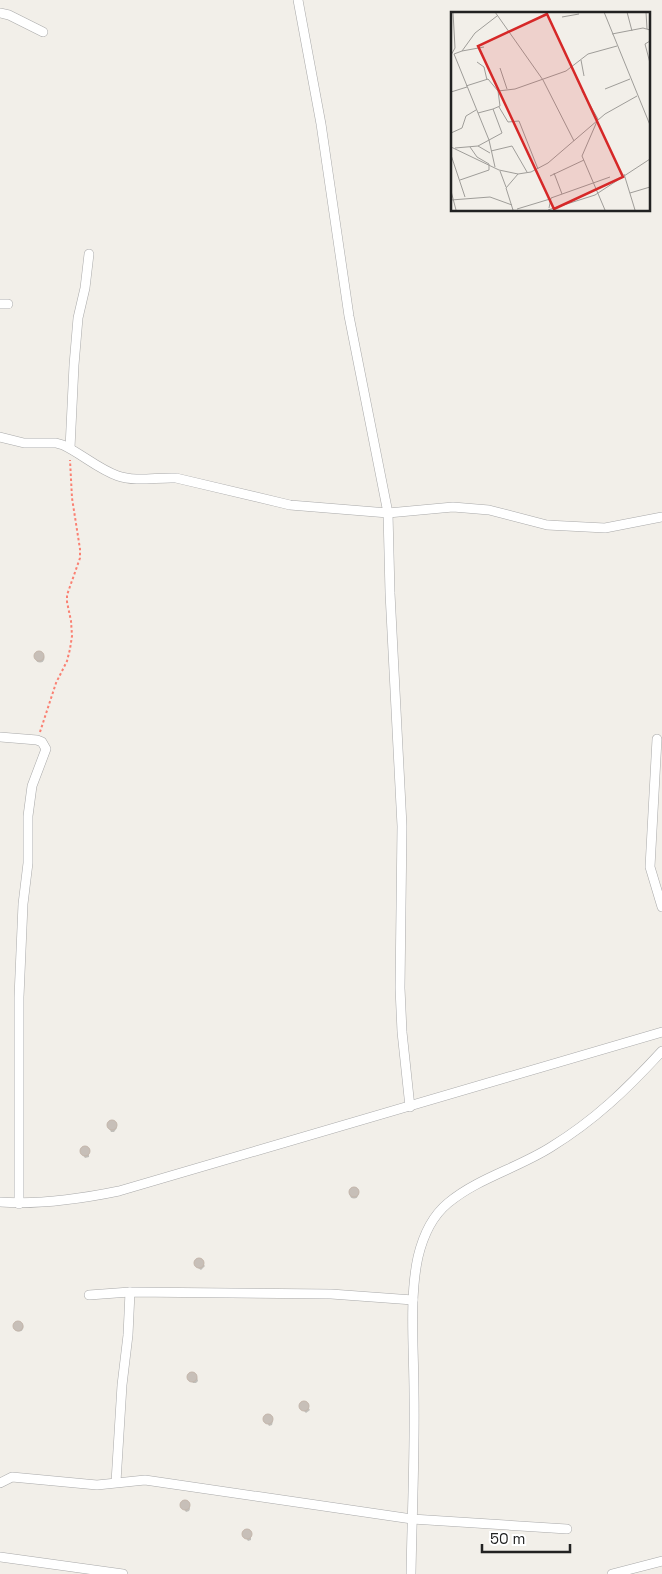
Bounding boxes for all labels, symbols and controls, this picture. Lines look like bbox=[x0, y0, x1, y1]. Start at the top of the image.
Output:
inset map bbox=[451, 12, 650, 211]
scale bar bbox=[482, 1522, 570, 1554]
text: 50 m bbox=[490, 1529, 525, 1548]

